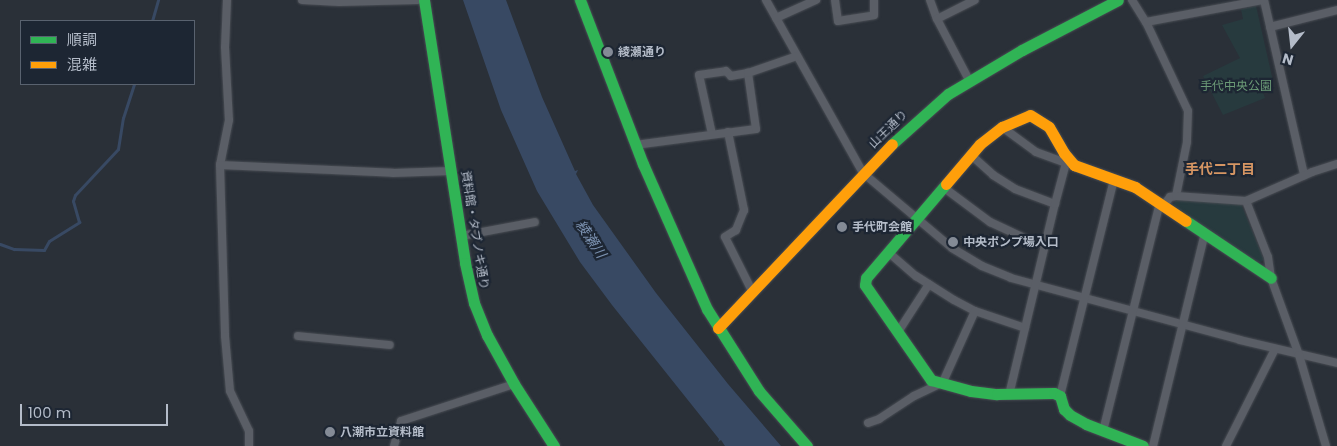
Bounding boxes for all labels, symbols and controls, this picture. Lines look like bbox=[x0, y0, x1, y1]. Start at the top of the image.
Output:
legend bbox=[20, 20, 195, 85]
north arrow bbox=[1267, 20, 1317, 70]
text: 順調 bbox=[67, 29, 97, 50]
place label: 綾瀬通り bbox=[618, 45, 666, 59]
marker: 綾瀬通り bbox=[602, 46, 614, 58]
text: N bbox=[1280, 48, 1296, 70]
text: 混雑 bbox=[67, 54, 97, 75]
park label: 手代中央公園 bbox=[1200, 79, 1272, 93]
street label: 山王通り bbox=[866, 107, 910, 151]
district label: 手代二丁目 bbox=[1185, 161, 1255, 177]
street label: 資料館・タブノキ通り bbox=[459, 170, 491, 290]
water label: 綾瀬川 bbox=[572, 217, 610, 261]
place label: 手代町会館 bbox=[852, 220, 912, 234]
marker: 手代町会館 bbox=[836, 221, 848, 233]
place label: 中央ポンプ場入口 bbox=[963, 235, 1059, 249]
marker: 中央ポンプ場入口 bbox=[947, 236, 959, 248]
scale bar bbox=[22, 394, 170, 426]
text: 100 m bbox=[28, 402, 71, 423]
place label: 八潮市立資料館 bbox=[340, 425, 424, 439]
marker: 八潮市立資料館 bbox=[324, 426, 336, 438]

